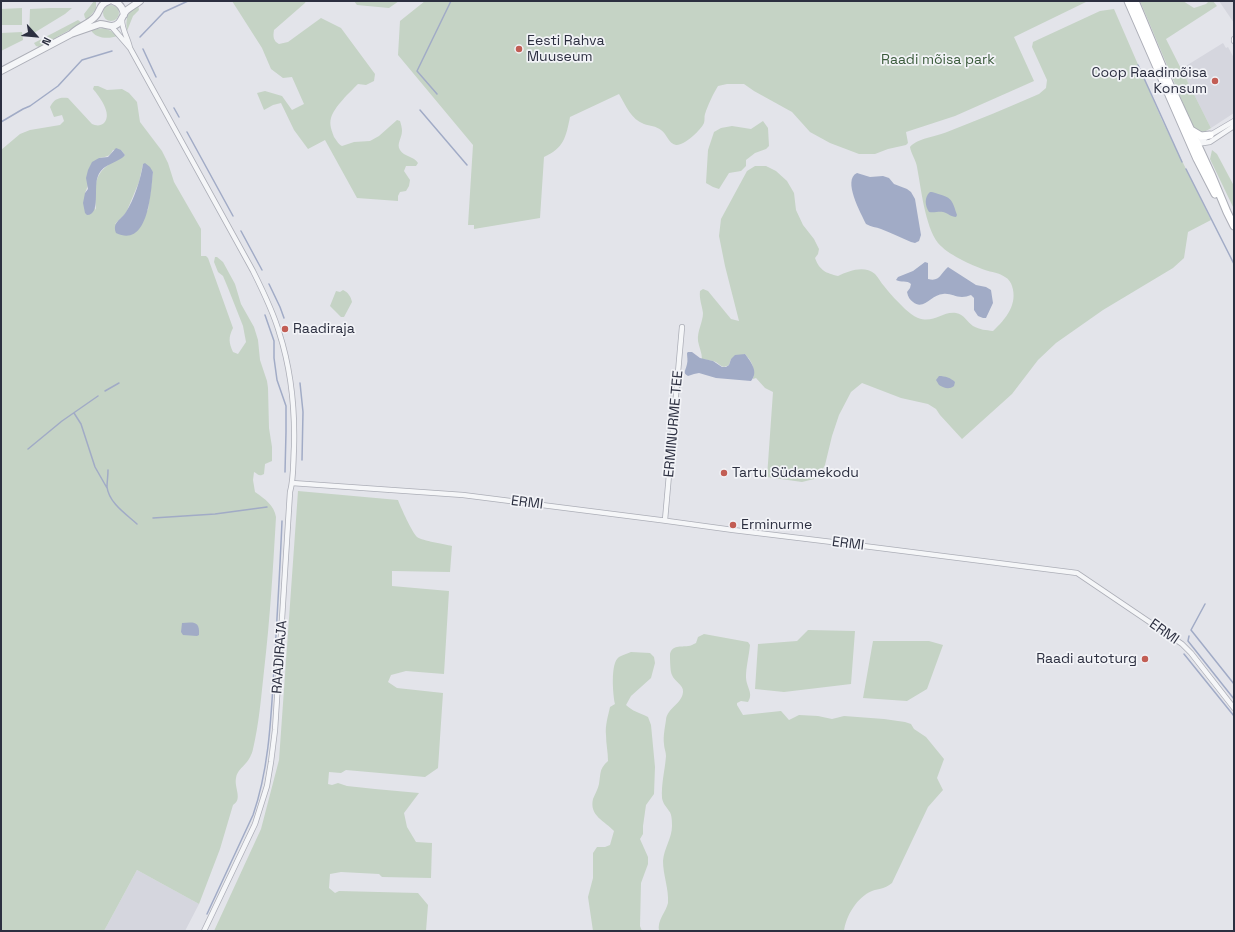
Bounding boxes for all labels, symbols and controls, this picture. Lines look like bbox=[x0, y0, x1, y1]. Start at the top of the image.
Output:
north arrow bbox=[16, 16, 56, 56]
place label: Eesti Rahva Muuseum bbox=[527, 33, 604, 66]
text: N bbox=[39, 35, 55, 48]
marker: Eesti Rahva Muuseum bbox=[514, 44, 524, 54]
park label: Raadi mõisa park bbox=[881, 52, 995, 68]
place label: Coop Raadimõisa Konsum bbox=[1091, 65, 1207, 98]
marker: Coop Raadimõisa Konsum bbox=[1210, 76, 1220, 86]
place label: Raadiraja bbox=[293, 321, 355, 337]
marker: Raadiraja bbox=[280, 324, 290, 334]
street label: ERMINURME TEE bbox=[661, 370, 687, 478]
place label: Tartu Südamekodu bbox=[732, 465, 859, 481]
marker: Tartu Südamekodu bbox=[719, 468, 729, 478]
street label: ERMI bbox=[510, 493, 544, 513]
place label: Erminurme bbox=[741, 517, 812, 533]
marker: Erminurme bbox=[728, 520, 738, 530]
street label: ERMI bbox=[831, 534, 865, 554]
street label: ERMI bbox=[1146, 616, 1182, 648]
street label: RAADIRAJA bbox=[269, 620, 291, 694]
place label: Raadi autoturg bbox=[1036, 651, 1137, 667]
marker: Raadi autoturg bbox=[1140, 654, 1150, 664]

